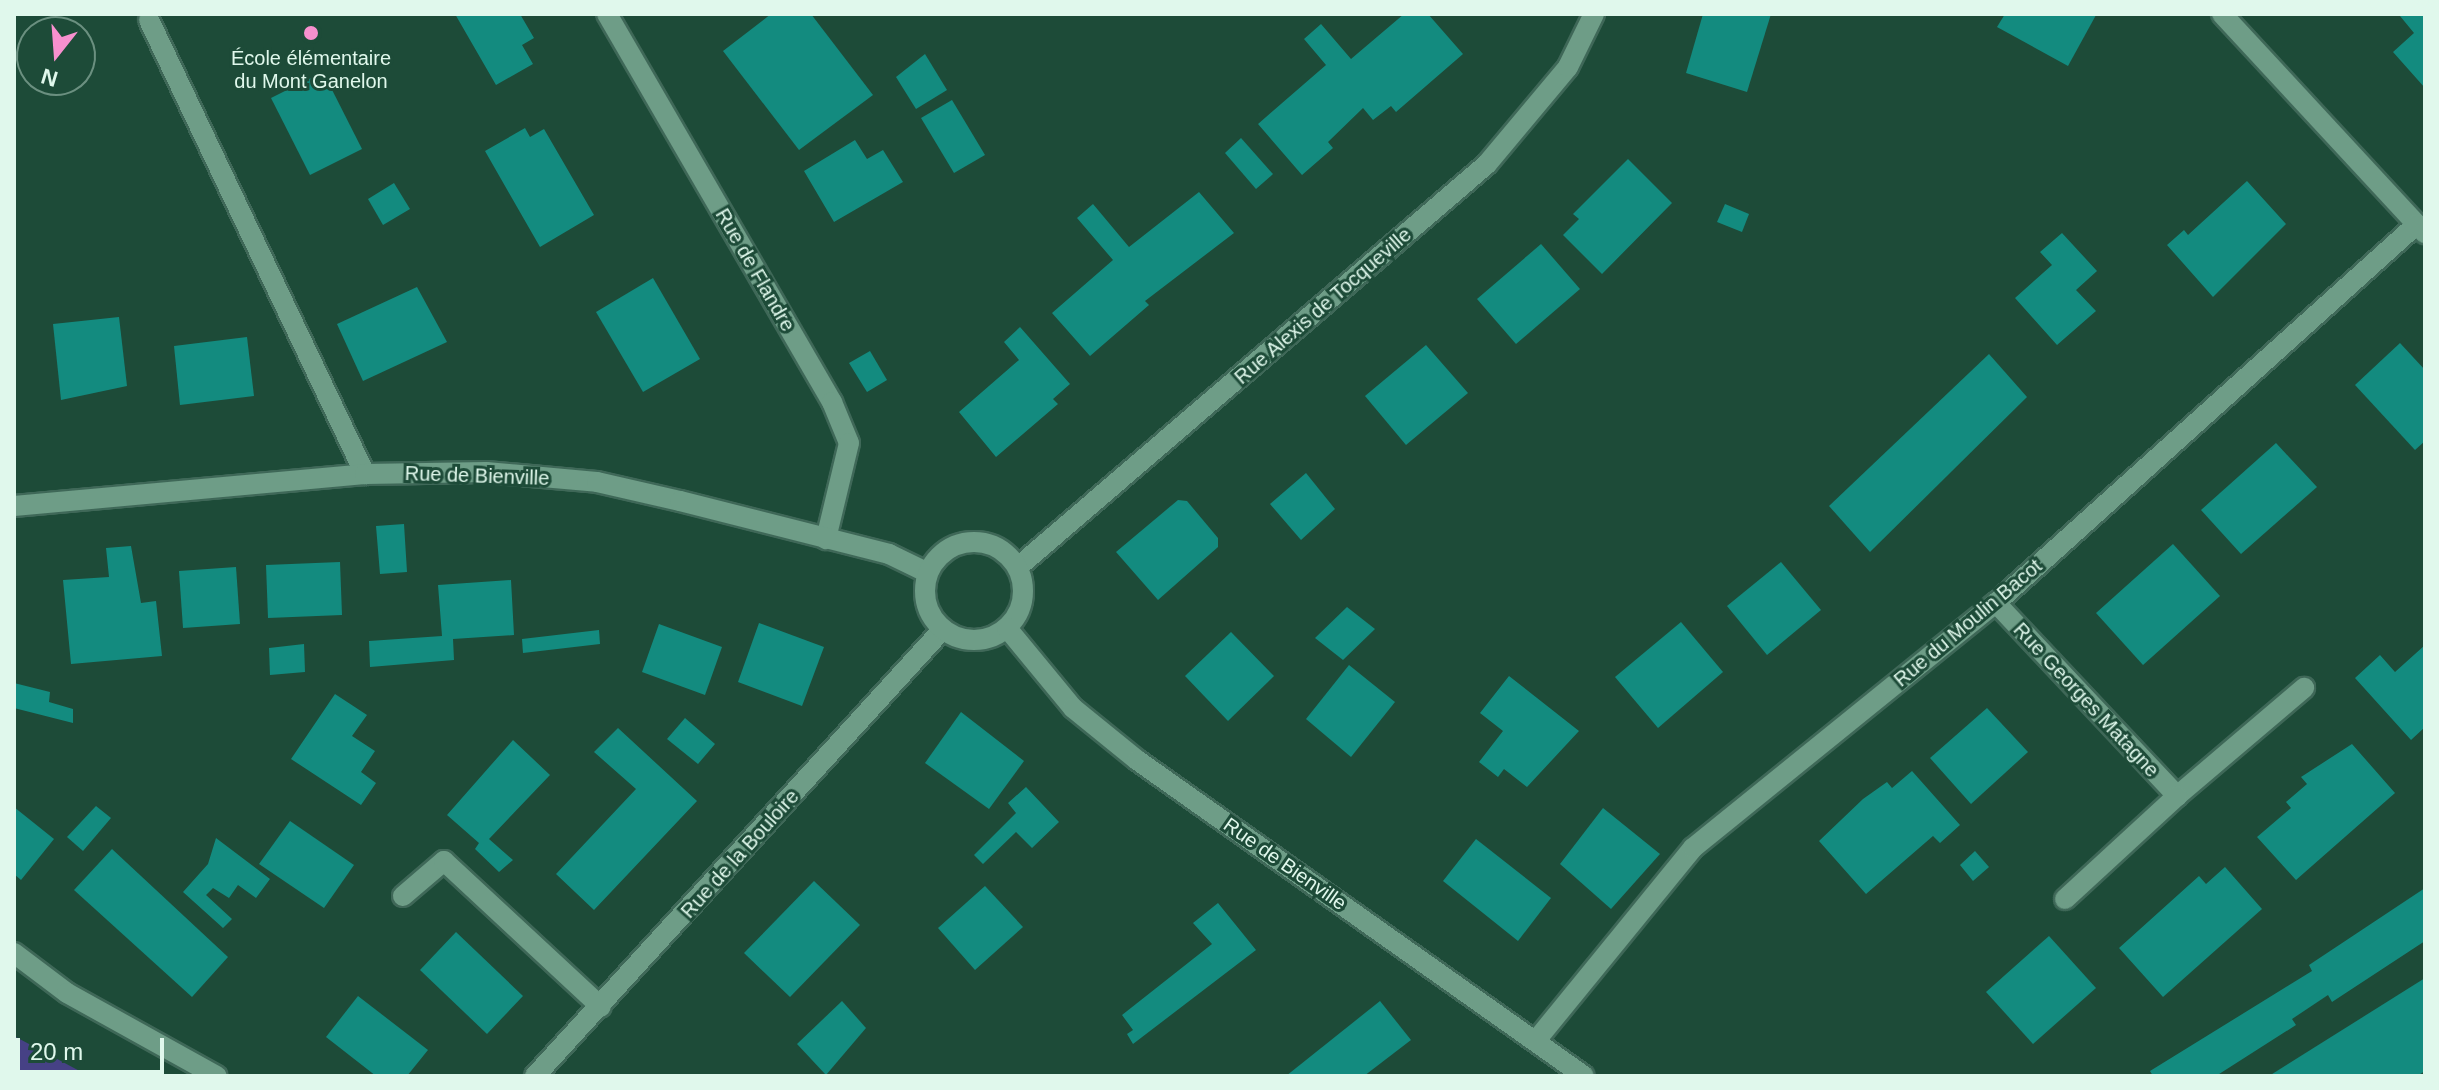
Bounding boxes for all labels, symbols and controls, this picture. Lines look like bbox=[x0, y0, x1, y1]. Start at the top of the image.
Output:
north arrow bbox=[16, 16, 96, 96]
marker: École élémentaire du Mont Ganelon bbox=[302, 24, 320, 42]
place label: École élémentaire du Mont Ganelon bbox=[231, 46, 391, 93]
text: N bbox=[38, 63, 61, 92]
street label: Rue de Flandre bbox=[710, 204, 800, 336]
street label: Rue Alexis de Tocqueville bbox=[1229, 222, 1417, 390]
street label: Rue de Bienville bbox=[404, 461, 550, 491]
street label: Rue du Moulin Bacot bbox=[1889, 554, 2047, 692]
street label: Rue Georges Matagne bbox=[2008, 618, 2164, 782]
street label: Rue de la Bouloire bbox=[676, 785, 804, 923]
street label: Rue de Bienville bbox=[1219, 813, 1351, 915]
scale bar bbox=[20, 1022, 168, 1072]
text: 20 m bbox=[30, 1038, 83, 1065]

